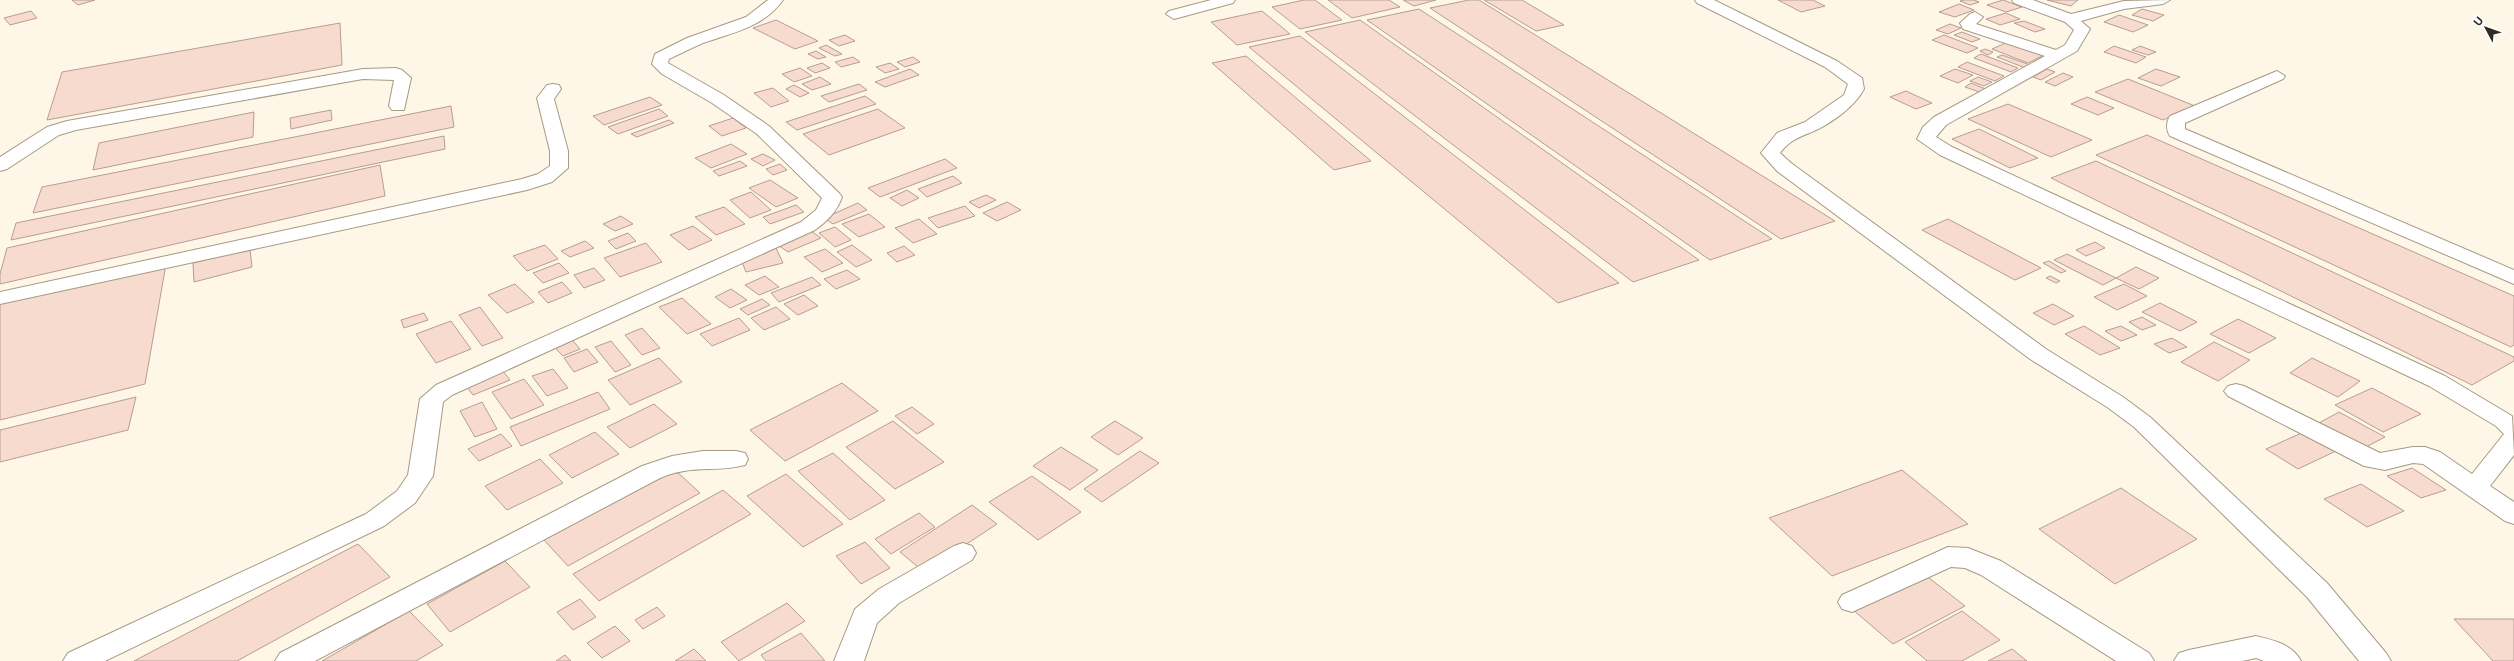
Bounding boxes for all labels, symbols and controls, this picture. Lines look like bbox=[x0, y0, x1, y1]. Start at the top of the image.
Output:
north arrow bbox=[2466, 8, 2506, 48]
text: U bbox=[2471, 14, 2486, 29]

